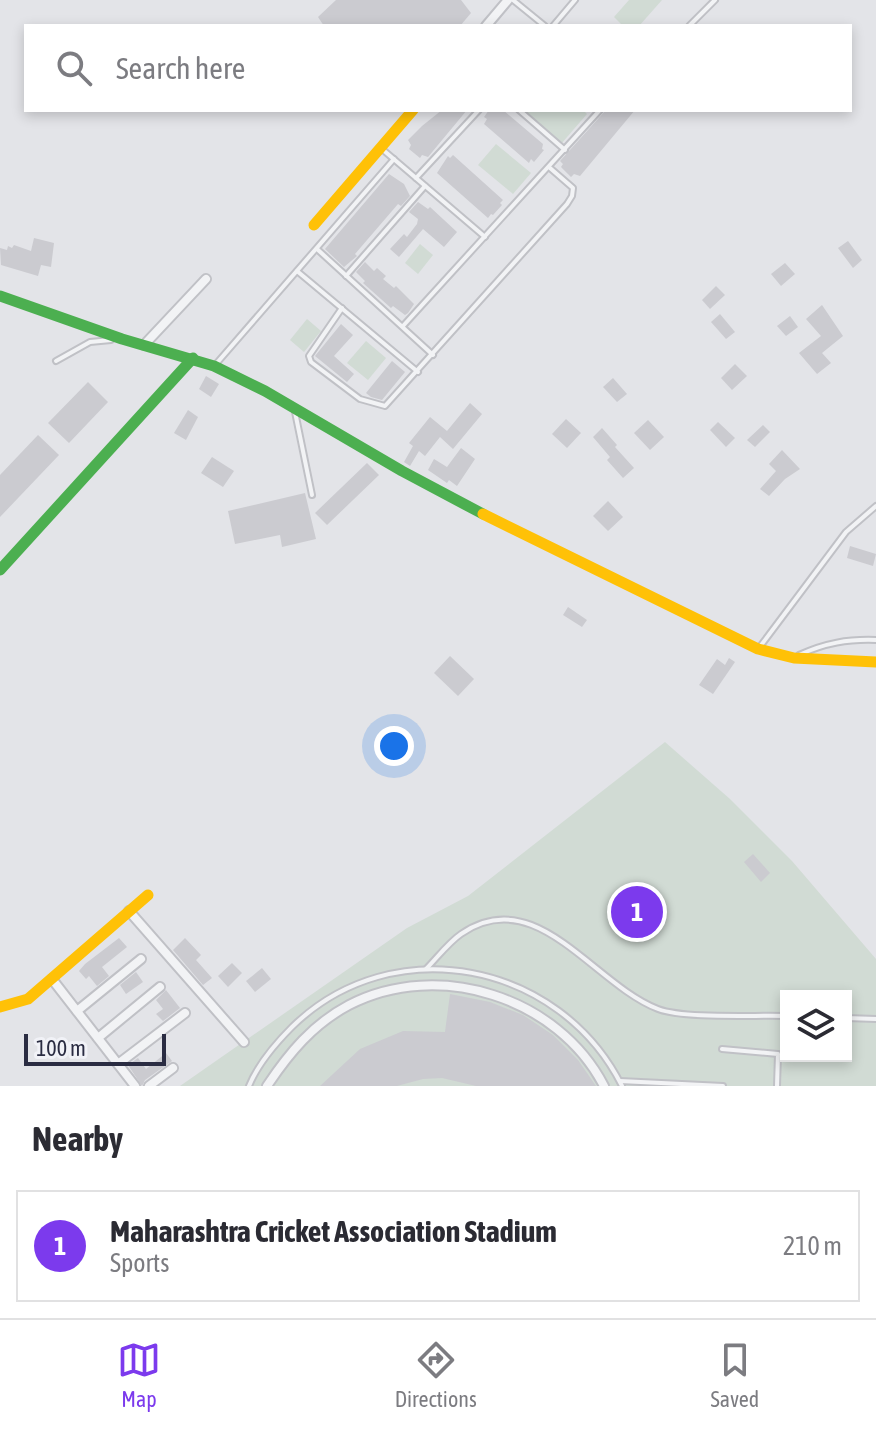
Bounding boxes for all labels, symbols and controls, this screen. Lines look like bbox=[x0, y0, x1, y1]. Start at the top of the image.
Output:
search box bbox=[24, 24, 852, 112]
icon: search bbox=[52, 46, 96, 90]
text: Search here bbox=[116, 51, 245, 85]
your location bbox=[374, 726, 414, 766]
pin: 1 bbox=[611, 882, 663, 942]
map controls bbox=[780, 990, 852, 1062]
button: layers bbox=[780, 990, 852, 1062]
scale bar bbox=[24, 1030, 166, 1066]
text: 100 m bbox=[36, 1035, 86, 1061]
text: Nearby bbox=[32, 1119, 123, 1158]
text: Maharashtra Cricket Association Stadium bbox=[110, 1214, 557, 1248]
text: 1 bbox=[54, 1231, 66, 1261]
text: 210 m bbox=[783, 1231, 842, 1261]
text: Sports bbox=[110, 1248, 170, 1278]
tab: Map bbox=[117, 1338, 161, 1412]
tab: Directions bbox=[395, 1338, 477, 1412]
tab: Saved bbox=[710, 1338, 759, 1412]

